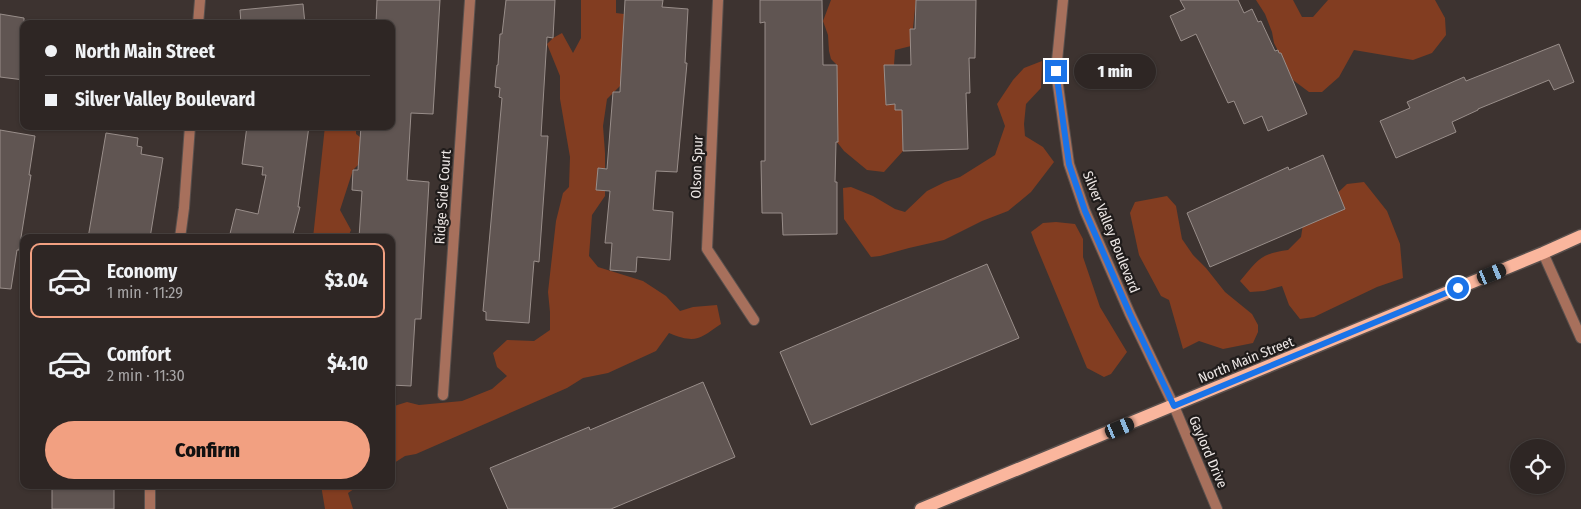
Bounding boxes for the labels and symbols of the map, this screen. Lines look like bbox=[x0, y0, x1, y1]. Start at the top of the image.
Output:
callout: 1 min bbox=[1074, 54, 1156, 88]
route end bbox=[1045, 60, 1067, 82]
street label: Olson Spur bbox=[687, 135, 707, 199]
street label: Ridge Side Court bbox=[431, 149, 455, 245]
street label: Silver Valley Boulevard bbox=[1079, 169, 1143, 295]
car bbox=[1475, 261, 1508, 287]
route start bbox=[1447, 277, 1469, 299]
street label: North Main Street bbox=[1196, 333, 1297, 387]
street label: Gaylord Drive bbox=[1185, 413, 1231, 491]
car bbox=[1103, 415, 1136, 441]

